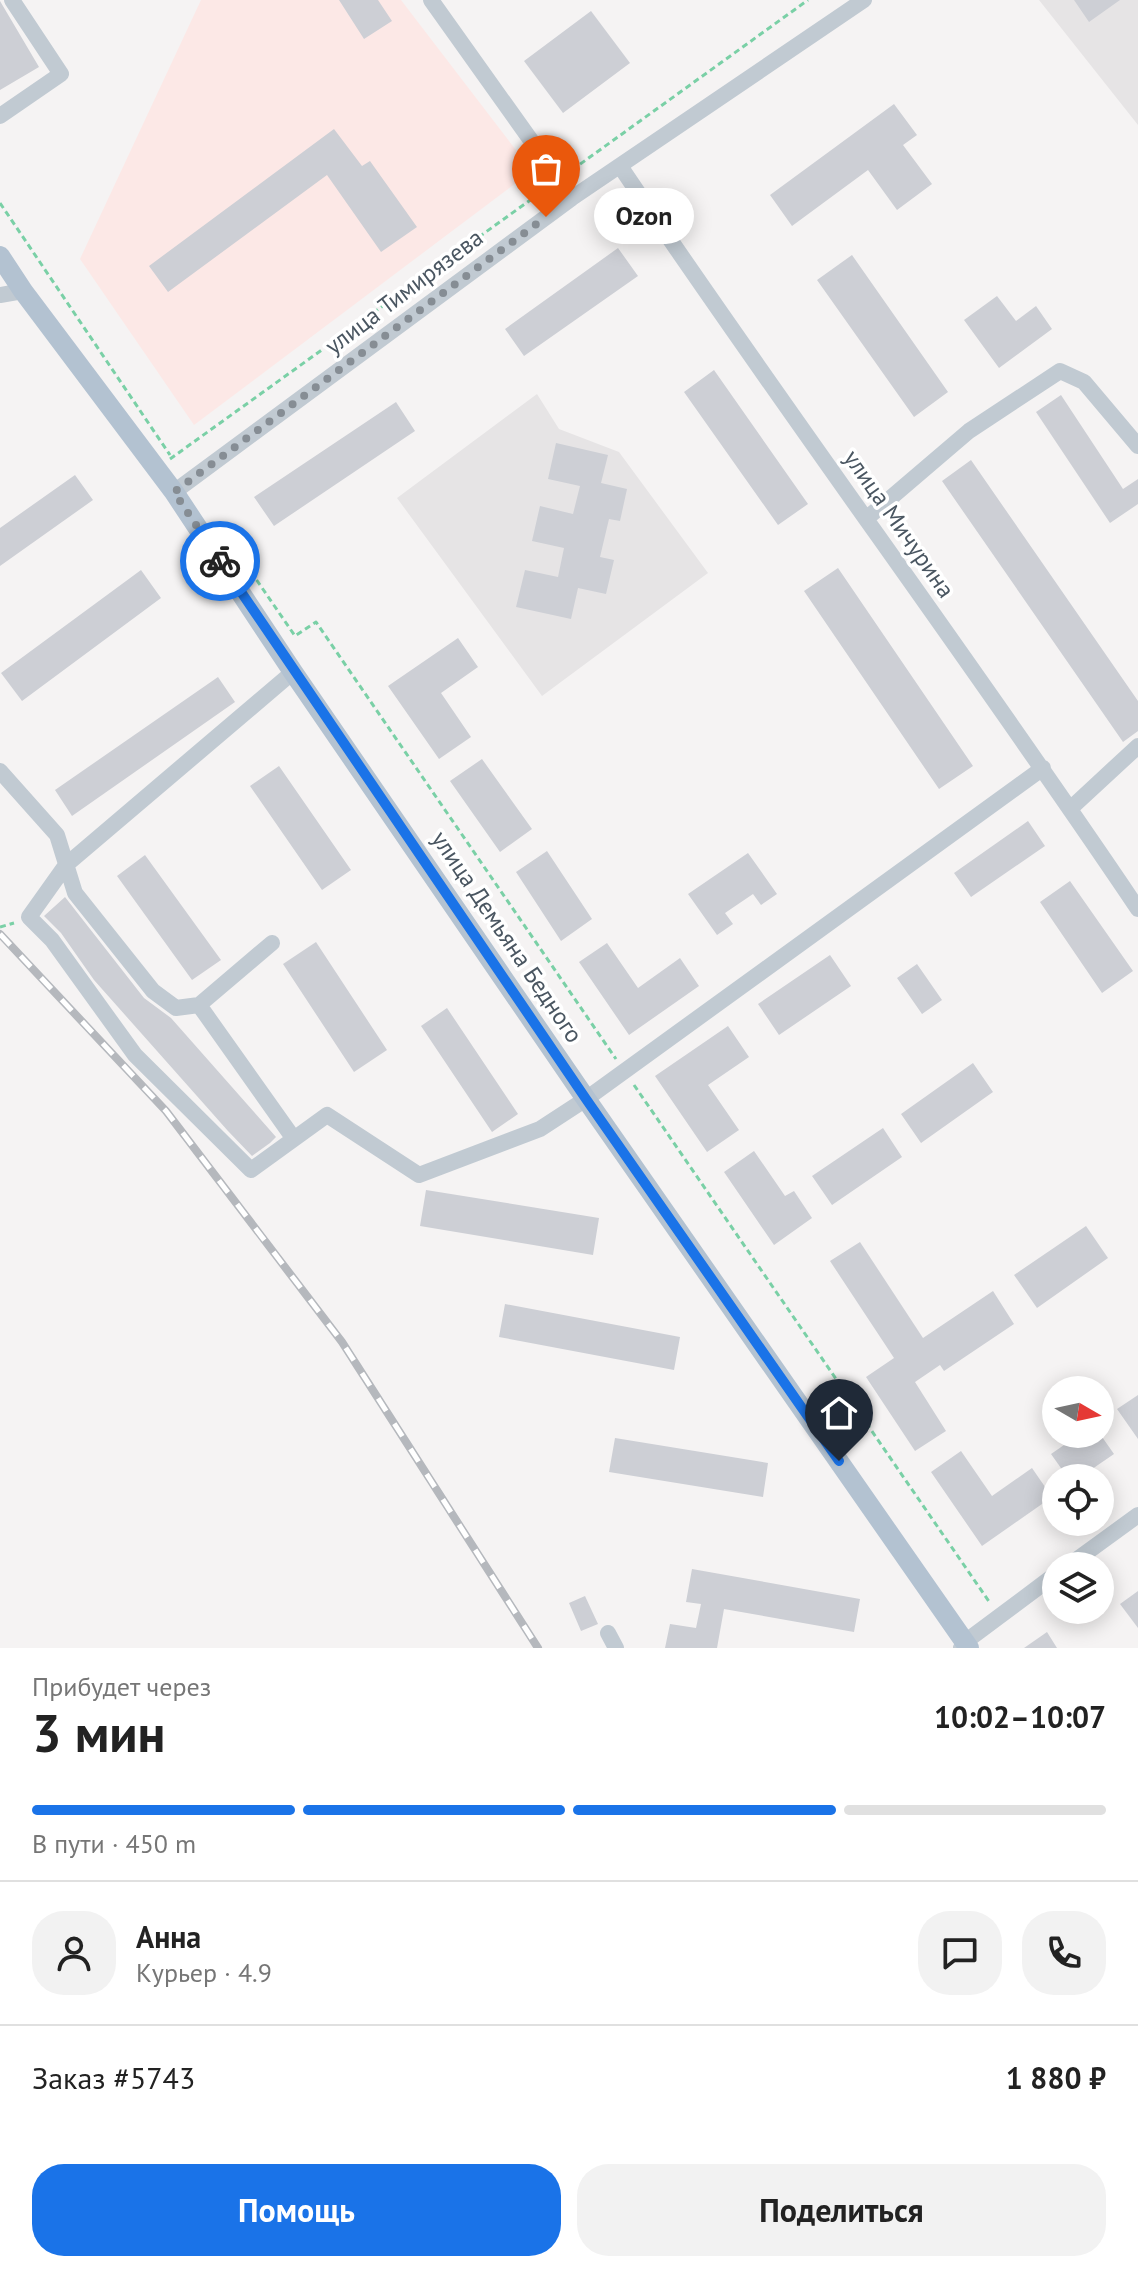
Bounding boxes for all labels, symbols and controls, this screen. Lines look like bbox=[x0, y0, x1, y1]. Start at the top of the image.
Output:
pin bbox=[512, 135, 580, 217]
icon: bag bbox=[524, 147, 568, 191]
callout: Ozon bbox=[594, 189, 694, 245]
text: Ozon bbox=[616, 199, 672, 232]
street label: улица Тимирязева bbox=[318, 222, 489, 361]
street label: улица Мичурина bbox=[837, 444, 962, 604]
courier bbox=[180, 521, 260, 601]
icon: bike bbox=[198, 539, 242, 583]
street label: улица Демьяна Бедного bbox=[425, 825, 590, 1049]
north arrow bbox=[1042, 1376, 1114, 1448]
map controls bbox=[1042, 1376, 1114, 1624]
pin bbox=[805, 1379, 873, 1461]
icon: home bbox=[817, 1391, 861, 1435]
button: locate bbox=[1042, 1464, 1114, 1536]
button: layers bbox=[1042, 1552, 1114, 1624]
text: Прибудет через bbox=[32, 1670, 211, 1703]
text: 10:02–10:07 bbox=[934, 1697, 1106, 1736]
text: 3 мин bbox=[32, 1699, 166, 1766]
text: В пути · 450 m bbox=[32, 1827, 196, 1860]
button: person bbox=[32, 1911, 116, 1995]
button: chat bbox=[918, 1911, 1002, 1995]
button: phone bbox=[1022, 1911, 1106, 1995]
text: Анна bbox=[136, 1917, 201, 1956]
text: Курьер · 4.9 bbox=[136, 1956, 272, 1989]
text: Заказ #5743 bbox=[32, 2058, 195, 2097]
text: 1 880 ₽ bbox=[1006, 2058, 1106, 2097]
button: Помощь bbox=[32, 2164, 561, 2256]
button: Поделиться bbox=[577, 2164, 1106, 2256]

